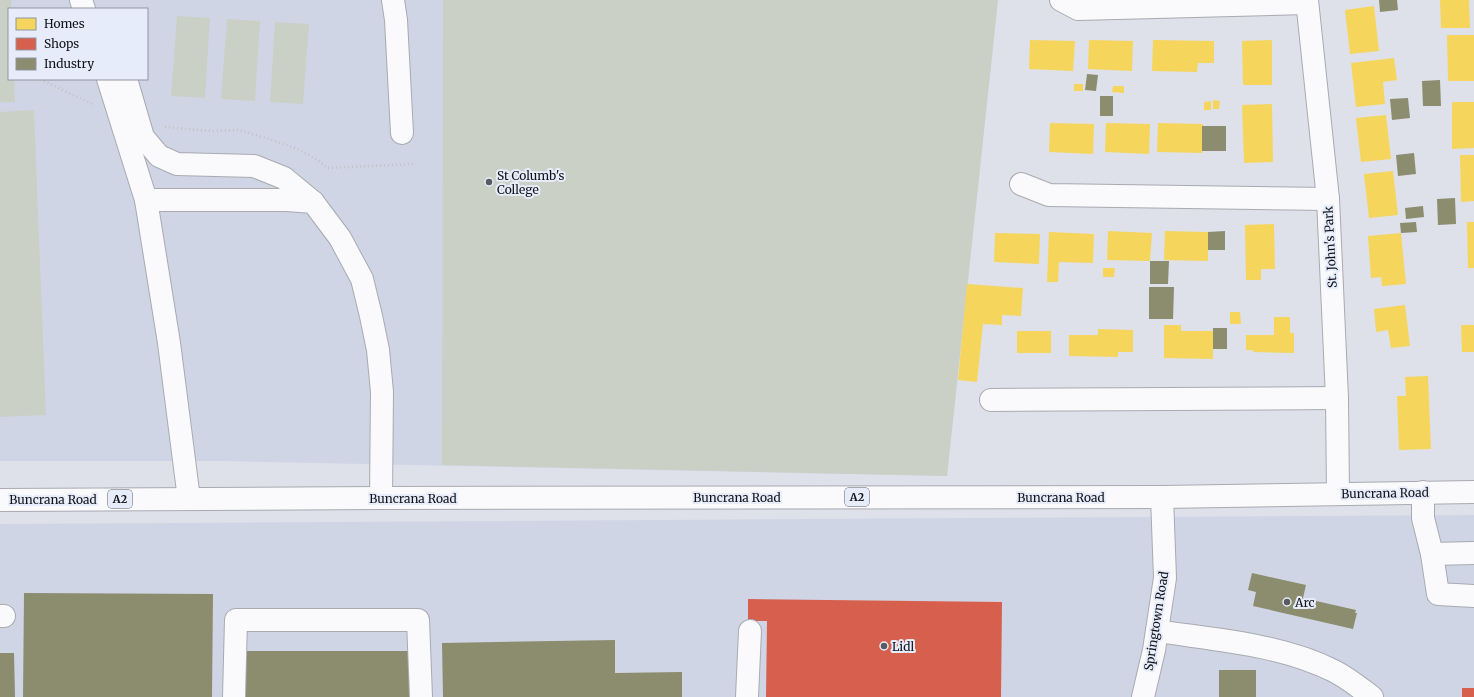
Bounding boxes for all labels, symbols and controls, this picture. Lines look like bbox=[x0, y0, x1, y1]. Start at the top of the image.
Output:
legend bbox=[8, 8, 148, 80]
text: Homes bbox=[44, 16, 85, 31]
text: Shops bbox=[44, 36, 79, 51]
text: Industry bbox=[44, 56, 94, 71]
place label: St Columb's College bbox=[497, 168, 565, 197]
marker: St Columb's College bbox=[484, 177, 494, 187]
street label: St. John's Park bbox=[1320, 205, 1340, 288]
street label: Buncrana Road bbox=[1341, 485, 1429, 501]
road number: A2 bbox=[845, 488, 869, 506]
road number: A2 bbox=[108, 490, 132, 508]
street label: Buncrana Road bbox=[693, 490, 781, 505]
street label: Buncrana Road bbox=[1017, 490, 1105, 505]
street label: Buncrana Road bbox=[369, 491, 457, 506]
street label: Buncrana Road bbox=[9, 492, 97, 507]
street label: Springtown Road bbox=[1141, 570, 1171, 672]
place label: Arc bbox=[1294, 595, 1315, 610]
marker: Arc bbox=[1282, 597, 1292, 607]
place label: Lidl bbox=[892, 639, 915, 654]
marker: Lidl bbox=[879, 641, 889, 651]

